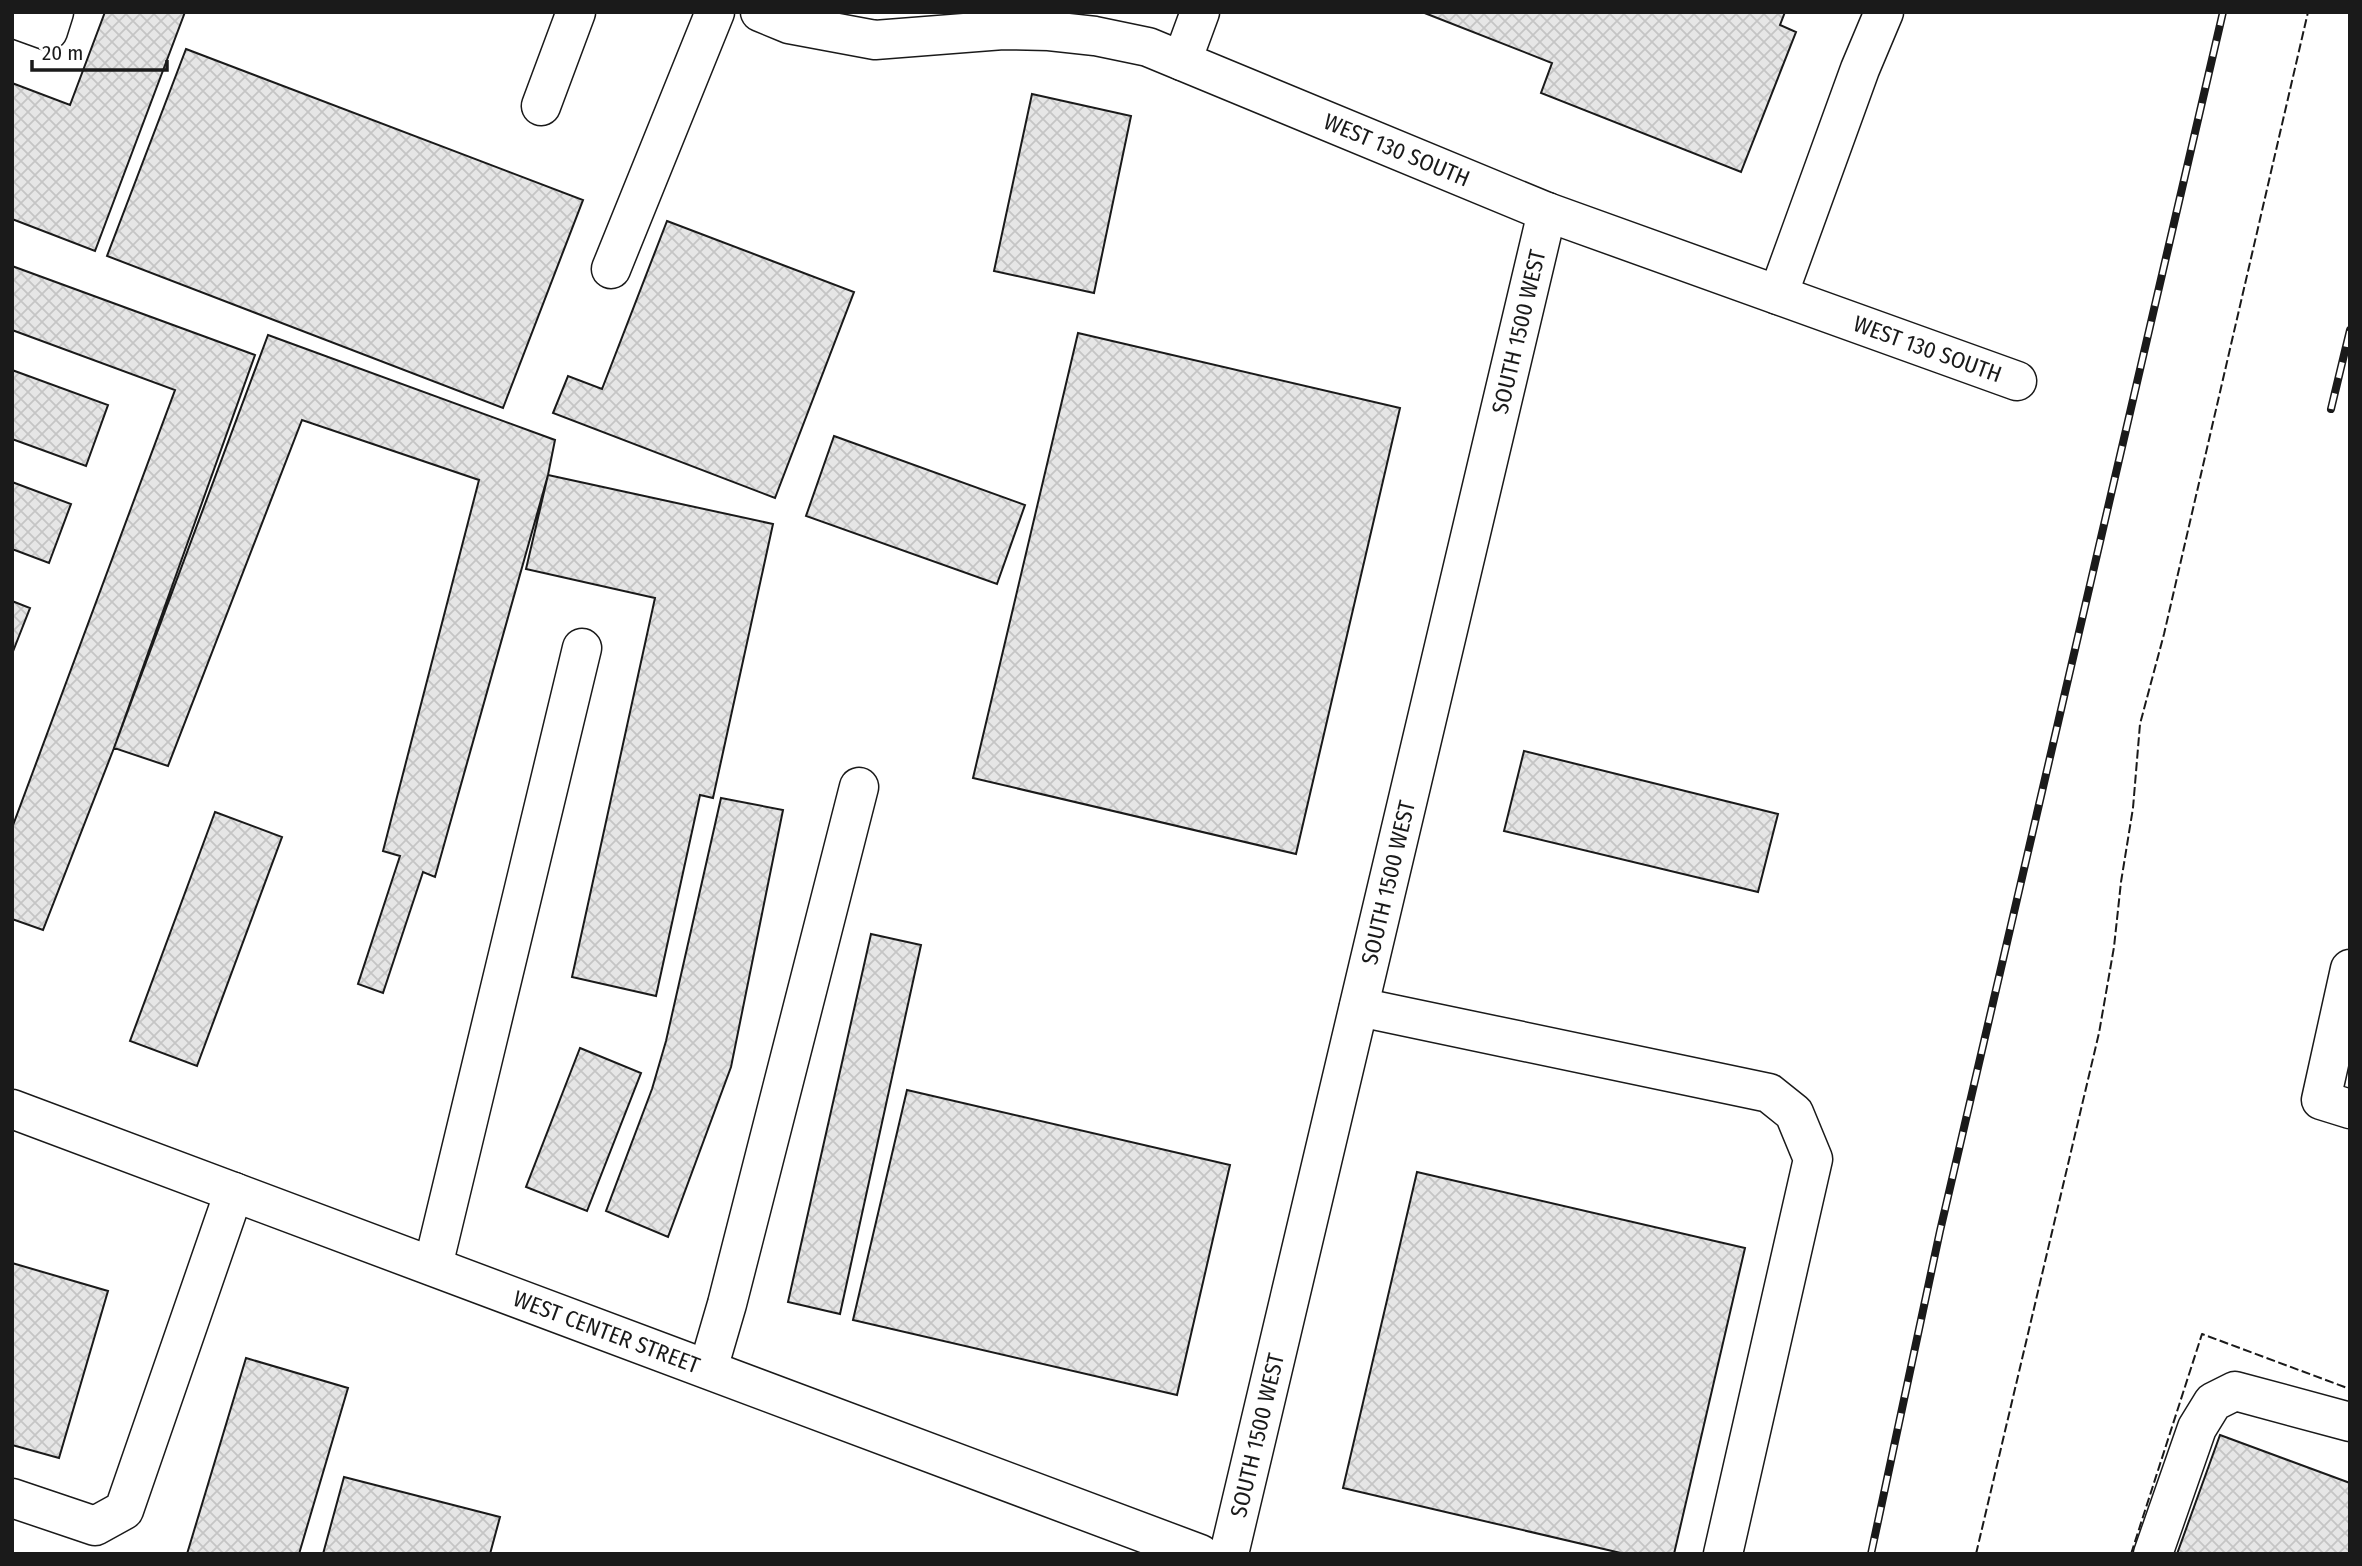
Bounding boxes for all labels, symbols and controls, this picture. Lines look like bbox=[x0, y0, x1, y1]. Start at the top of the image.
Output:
scale bar bbox=[32, 28, 166, 72]
text: 20 m bbox=[42, 40, 83, 66]
street label: WEST 130 SOUTH bbox=[1320, 107, 1474, 193]
street label: SOUTH 1500 WEST bbox=[1486, 247, 1552, 417]
street label: WEST 130 SOUTH bbox=[1850, 309, 2006, 388]
street label: SOUTH 1500 WEST bbox=[1355, 797, 1421, 967]
street label: WEST CENTER STREET bbox=[510, 1284, 704, 1380]
street label: SOUTH 1500 WEST bbox=[1224, 1350, 1290, 1520]

